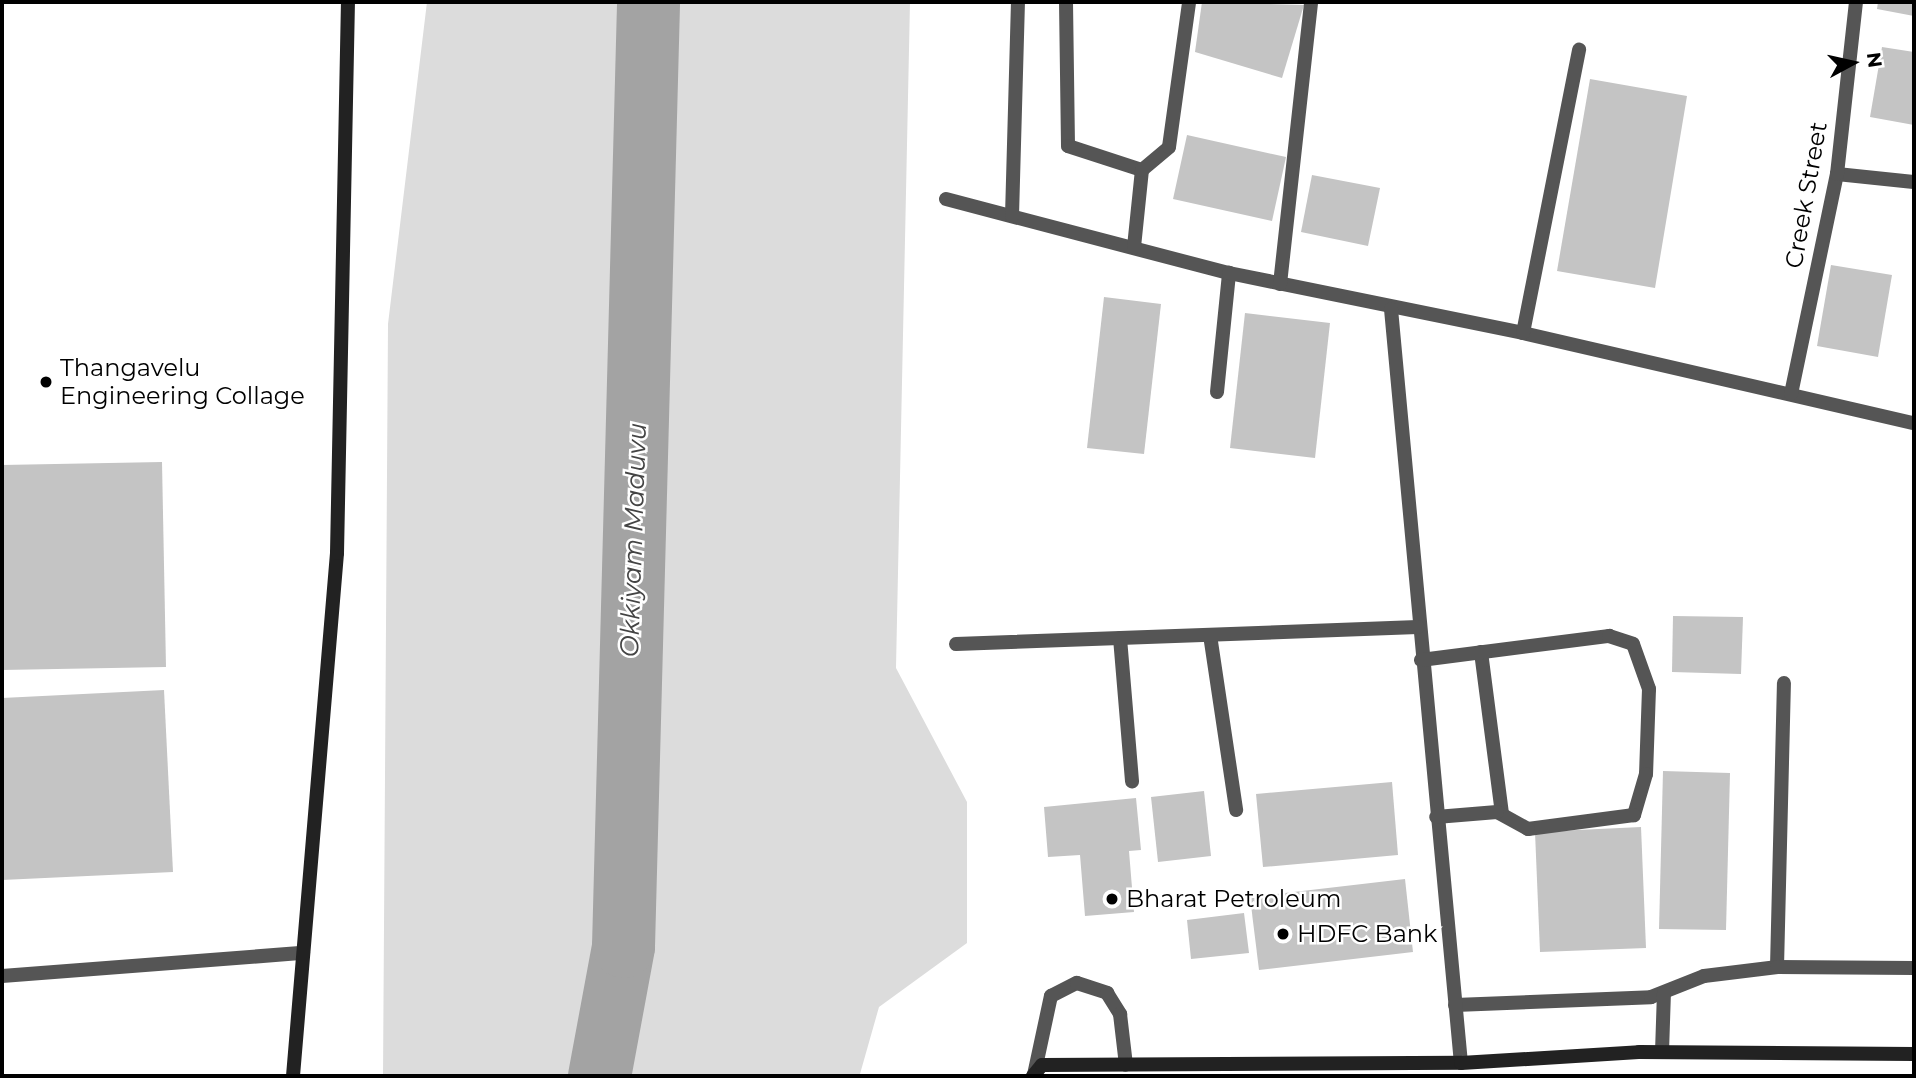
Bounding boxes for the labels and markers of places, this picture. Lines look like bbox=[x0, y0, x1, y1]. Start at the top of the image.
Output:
place label: Thangavelu Engineering Collage bbox=[60, 354, 305, 410]
marker: Thangavelu Engineering Collage bbox=[38, 374, 54, 390]
place label: Bharat Petroleum bbox=[1126, 885, 1341, 913]
marker: Bharat Petroleum bbox=[1104, 891, 1120, 907]
place label: HDFC Bank bbox=[1297, 920, 1437, 948]
marker: HDFC Bank bbox=[1275, 926, 1291, 942]

